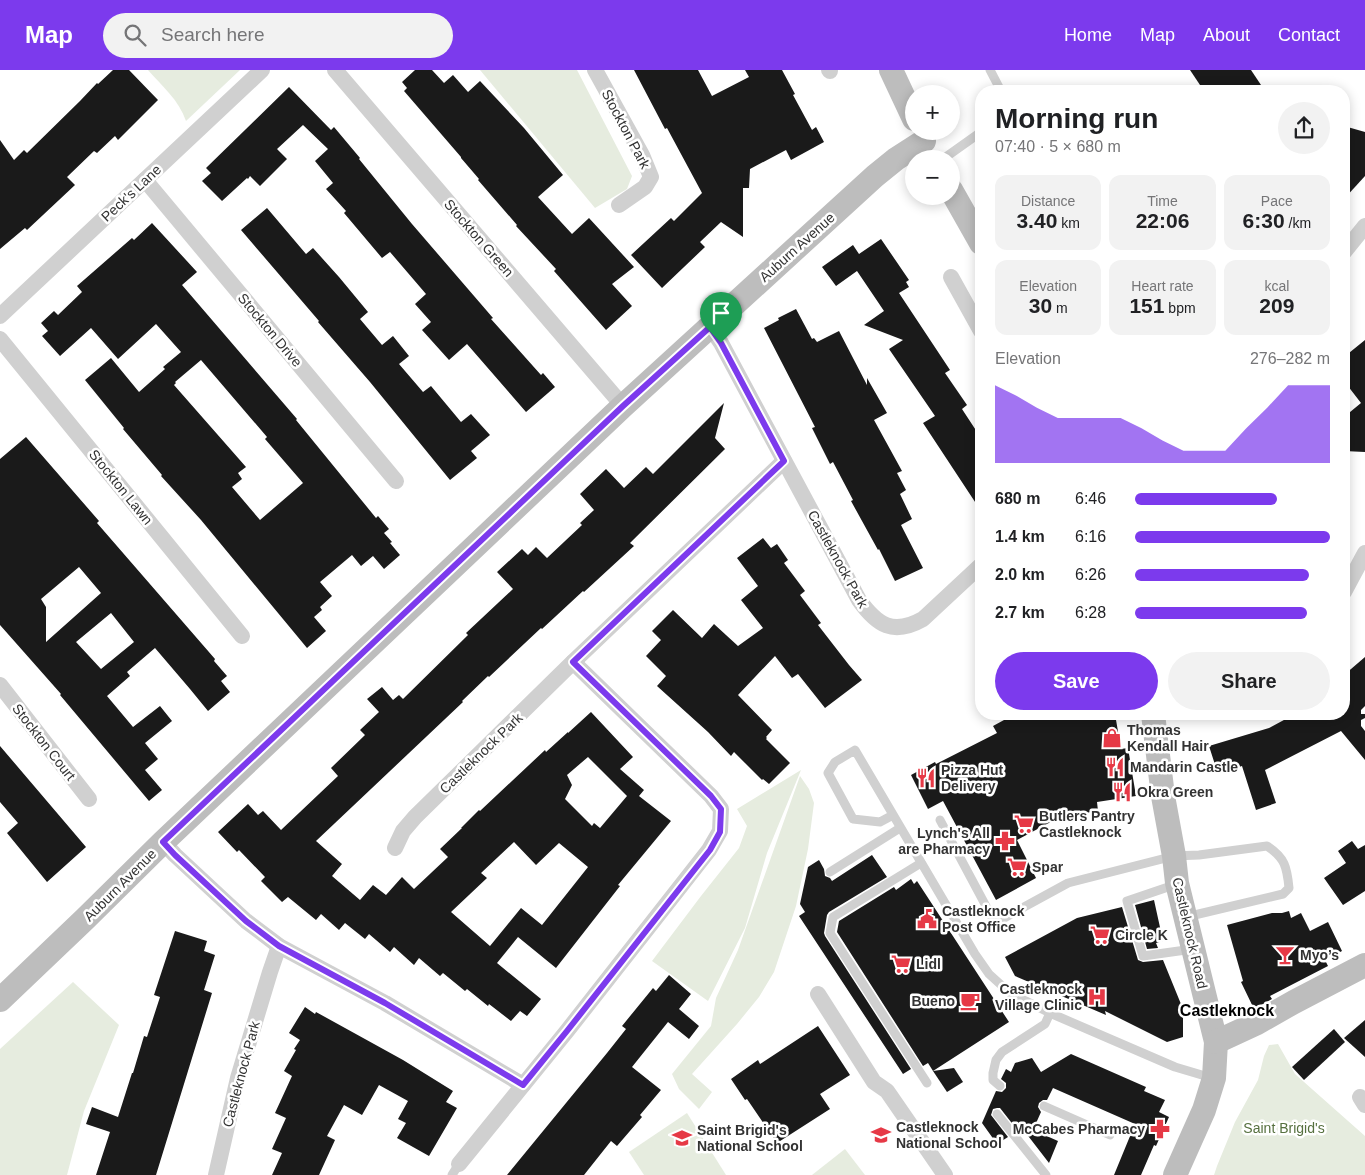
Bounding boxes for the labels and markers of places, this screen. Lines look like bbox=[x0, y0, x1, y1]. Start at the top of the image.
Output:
pin bbox=[700, 292, 742, 343]
place label: Thomas Kendall Hair bbox=[1127, 722, 1209, 754]
shop icon: Thomas Kendall Hair bbox=[1101, 727, 1123, 749]
restaurant icon: Mandarin Castle bbox=[1104, 756, 1126, 778]
place label: Mandarin Castle bbox=[1130, 759, 1238, 775]
place label: Pizza Hut Delivery bbox=[941, 762, 1004, 794]
restaurant icon: Pizza Hut Delivery bbox=[915, 767, 937, 789]
restaurant icon: Okra Green bbox=[1111, 781, 1133, 803]
place label: Okra Green bbox=[1137, 784, 1213, 800]
place label: Butlers Pantry Castleknock bbox=[1039, 808, 1135, 840]
supermarket icon: Butlers Pantry Castleknock bbox=[1013, 813, 1035, 835]
place label: Lynch's All are Pharmacy bbox=[898, 825, 990, 857]
pharmacy icon: Lynch's All are Pharmacy bbox=[994, 830, 1016, 852]
supermarket icon: Spar bbox=[1006, 856, 1028, 878]
place label: Spar bbox=[1032, 859, 1064, 875]
place label: Castleknock Post Office bbox=[942, 903, 1025, 935]
public building icon: Castleknock Post Office bbox=[916, 908, 938, 930]
supermarket icon: Circle K bbox=[1089, 924, 1111, 946]
place label: Circle K bbox=[1115, 927, 1168, 943]
bar icon: Myo’s bbox=[1274, 944, 1296, 966]
place label: Myo’s bbox=[1300, 947, 1339, 963]
supermarket icon: Lidl bbox=[890, 953, 912, 975]
place label: Lidl bbox=[916, 956, 941, 972]
place label: Castleknock Village Clinic bbox=[995, 981, 1082, 1013]
hospital icon: Castleknock Village Clinic bbox=[1086, 986, 1108, 1008]
cafe icon: Bueno bbox=[959, 990, 981, 1012]
place label: Bueno bbox=[911, 993, 955, 1009]
pharmacy icon: McCabes Pharmacy bbox=[1149, 1118, 1171, 1140]
place label: Castleknock National School bbox=[896, 1119, 1002, 1151]
place label: McCabes Pharmacy bbox=[1013, 1121, 1145, 1137]
place label: Saint Brigid's National School bbox=[697, 1122, 803, 1154]
school or university icon: Castleknock National School bbox=[870, 1124, 892, 1146]
school or university icon: Saint Brigid's National School bbox=[671, 1127, 693, 1149]

